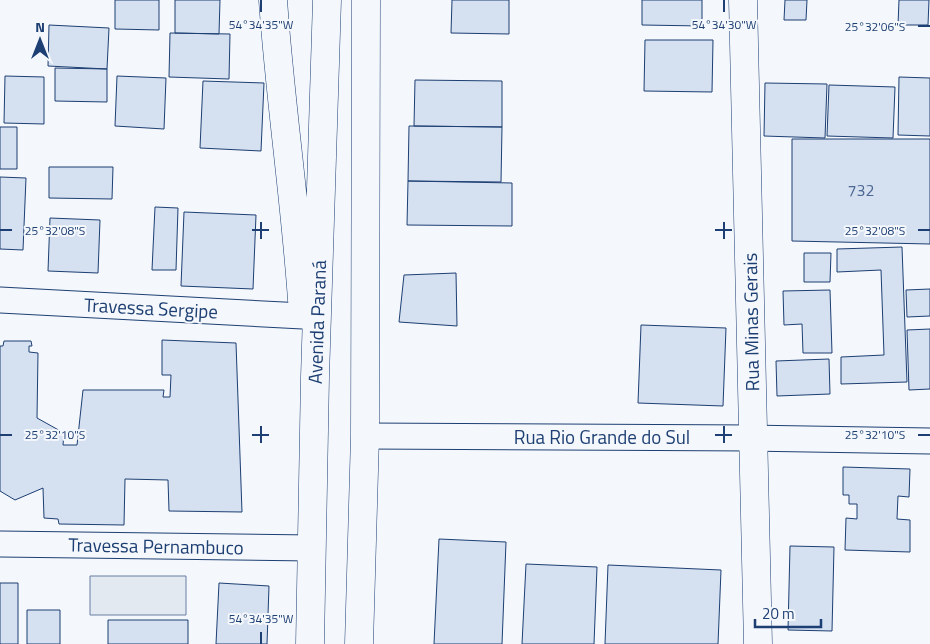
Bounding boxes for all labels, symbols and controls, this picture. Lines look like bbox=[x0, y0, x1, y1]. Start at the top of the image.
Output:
north arrow bbox=[15, 15, 65, 65]
text: 54°34'35"W bbox=[229, 15, 294, 34]
text: 54°34'30"W bbox=[692, 15, 757, 34]
text: N bbox=[35, 16, 45, 37]
text: 25°32'06"S bbox=[845, 17, 905, 36]
house number: 732 bbox=[848, 178, 874, 202]
text: 25°32'08"S bbox=[25, 221, 85, 240]
text: 25°32'08"S bbox=[845, 221, 905, 240]
street label: Rua Minas Gerais bbox=[735, 252, 766, 392]
street label: Avenida Paraná bbox=[300, 259, 333, 385]
street label: Travessa Sergipe bbox=[83, 290, 219, 325]
street label: Rua Rio Grande do Sul bbox=[514, 422, 690, 451]
text: 25°32'10"S bbox=[25, 425, 85, 444]
text: 25°32'10"S bbox=[845, 425, 905, 444]
street label: Travessa Pernambuco bbox=[68, 529, 244, 562]
scale bar bbox=[755, 596, 821, 628]
text: 20 m bbox=[762, 602, 795, 625]
text: 54°34'35"W bbox=[229, 609, 294, 628]

